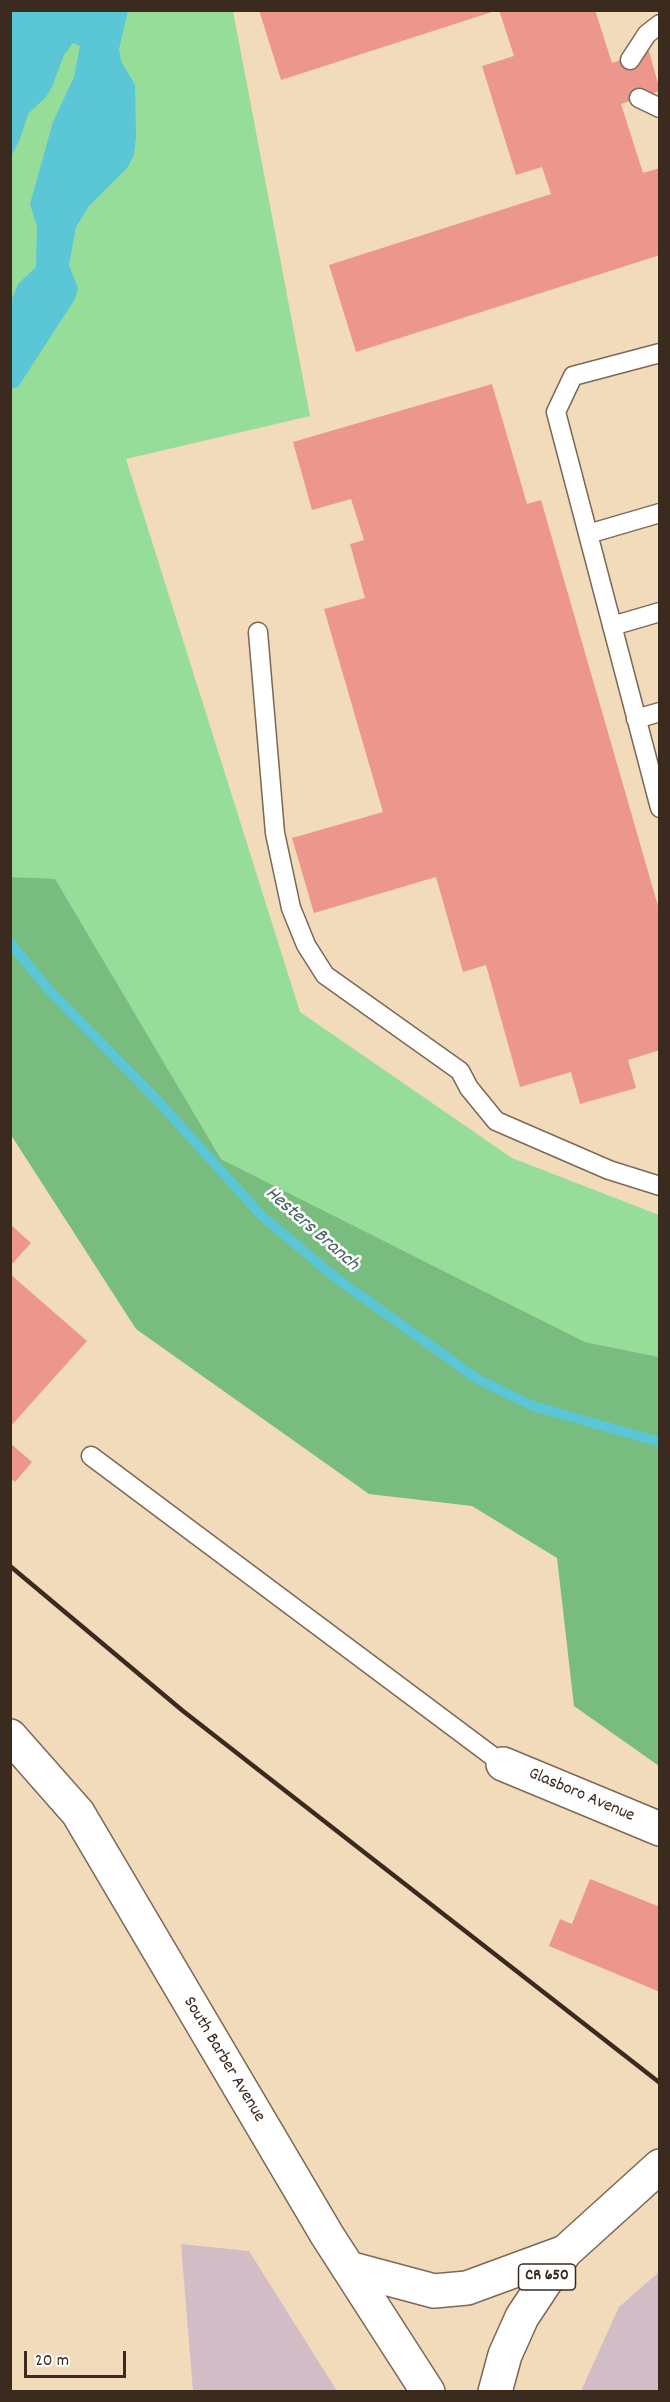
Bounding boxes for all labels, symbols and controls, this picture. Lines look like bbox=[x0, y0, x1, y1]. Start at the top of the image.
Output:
water label: Hesters Branch bbox=[259, 1183, 363, 1277]
street label: Glasboro Avenue bbox=[525, 1764, 637, 1828]
street label: South Barber Avenue bbox=[177, 1994, 269, 2126]
road number: CR 650 bbox=[518, 2264, 576, 2290]
scale bar bbox=[27, 2339, 129, 2377]
text: 20 m bbox=[35, 2349, 69, 2374]

